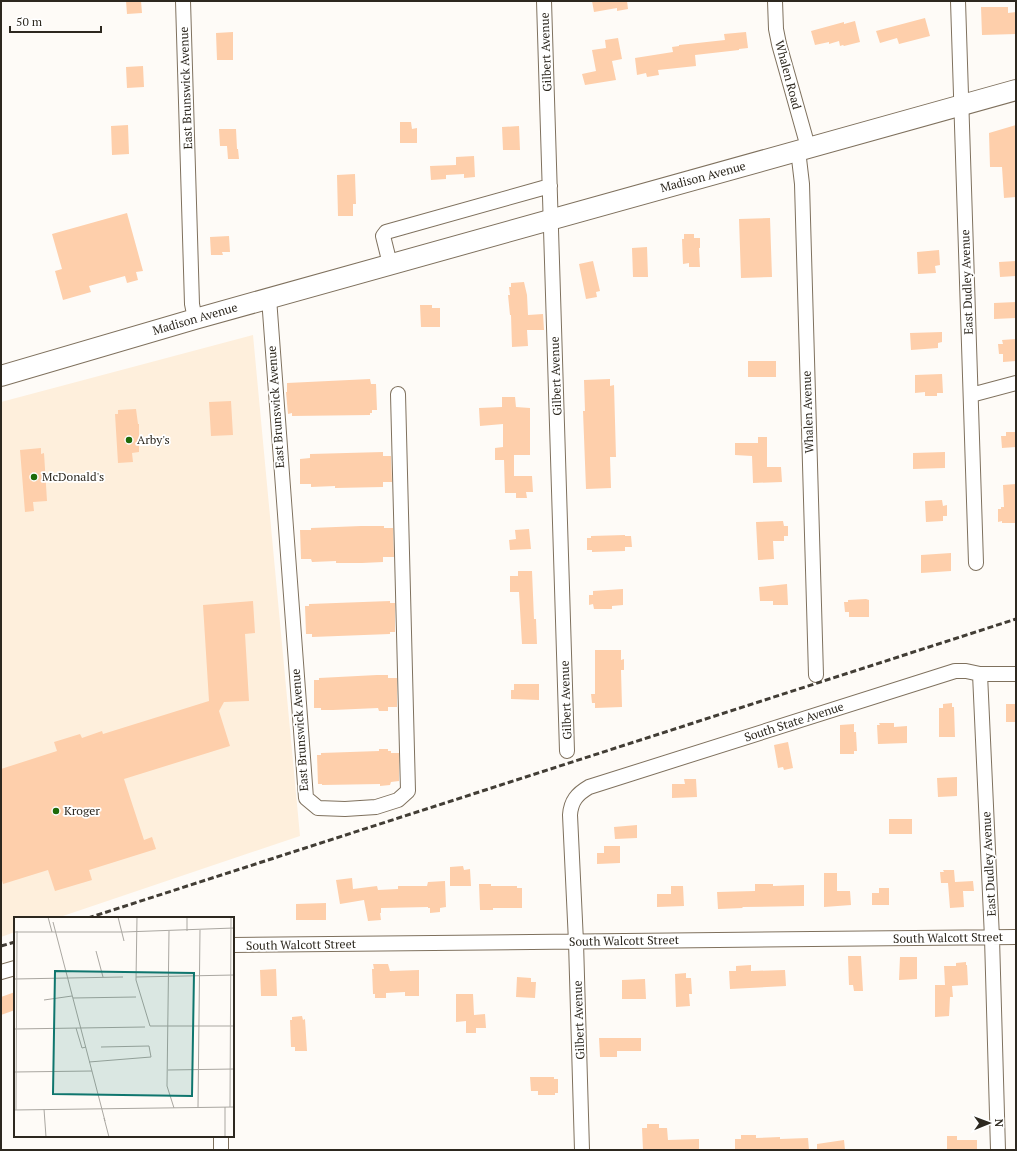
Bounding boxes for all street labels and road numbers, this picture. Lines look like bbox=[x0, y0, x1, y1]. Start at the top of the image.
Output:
street label: Gilbert Avenue bbox=[537, 12, 554, 92]
street label: East Brunswick Avenue bbox=[176, 26, 195, 150]
street label: Whalen Road bbox=[772, 39, 805, 111]
street label: Madison Avenue bbox=[659, 158, 747, 195]
street label: East Dudley Avenue bbox=[957, 229, 976, 335]
street label: Madison Avenue bbox=[151, 299, 239, 338]
street label: Gilbert Avenue bbox=[547, 336, 564, 416]
street label: East Brunswick Avenue bbox=[264, 345, 287, 469]
street label: Whalen Avenue bbox=[799, 370, 816, 454]
street label: Gilbert Avenue bbox=[557, 660, 574, 740]
street label: East Brunswick Avenue bbox=[288, 668, 311, 792]
street label: South State Avenue bbox=[742, 698, 846, 745]
street label: East Dudley Avenue bbox=[978, 811, 999, 917]
street label: South Walcott Street bbox=[893, 929, 1004, 946]
street label: South Walcott Street bbox=[569, 932, 680, 949]
street label: South Walcott Street bbox=[246, 936, 357, 953]
street label: Gilbert Avenue bbox=[570, 980, 587, 1060]

